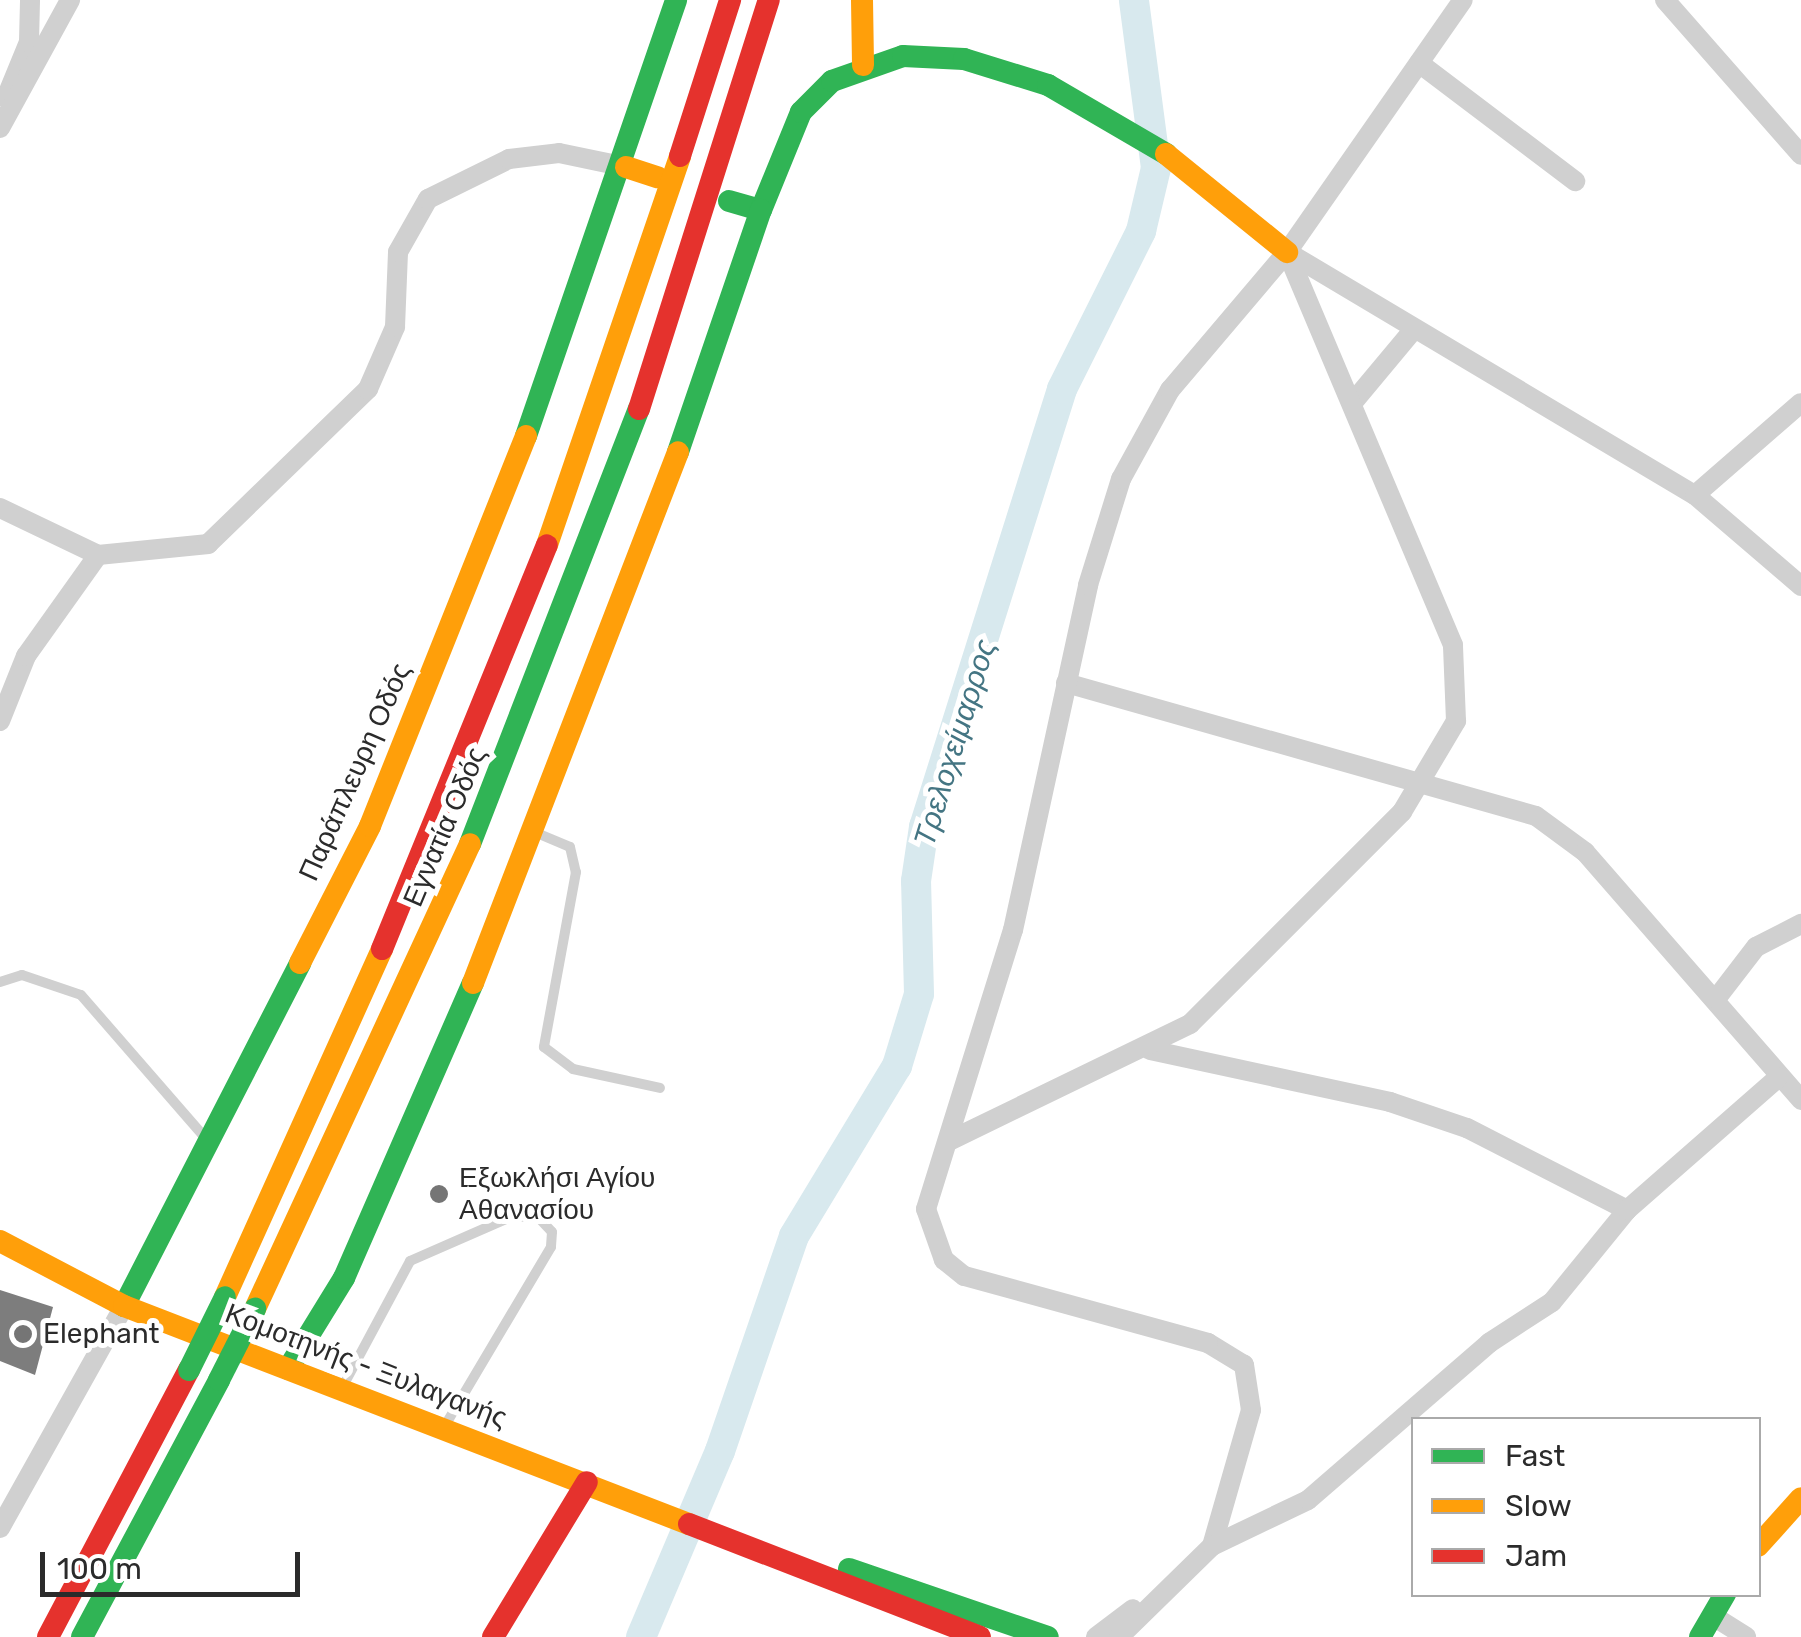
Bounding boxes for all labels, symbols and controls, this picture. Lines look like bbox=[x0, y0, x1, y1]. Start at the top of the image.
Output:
water label: Τρελοχείμαρρος bbox=[906, 635, 1004, 851]
street label: Παράπλευρη Οδός bbox=[292, 658, 418, 886]
street label: Εγνατία Οδός bbox=[396, 742, 494, 912]
place label: Εξωκλήσι Αγίου Αθανασίου bbox=[459, 1161, 655, 1227]
marker: Εξωκλήσι Αγίου Αθανασίου bbox=[428, 1183, 450, 1205]
street label: Κομοτηνής - Ξυλαγανής bbox=[221, 1297, 511, 1435]
place label: Elephant bbox=[43, 1317, 159, 1351]
marker: Elephant bbox=[12, 1323, 34, 1345]
legend bbox=[1411, 1417, 1761, 1597]
text: Fast bbox=[1505, 1438, 1565, 1474]
text: Slow bbox=[1505, 1488, 1572, 1524]
scale bar bbox=[45, 1532, 305, 1594]
text: Jam bbox=[1505, 1538, 1567, 1574]
text: 100 m bbox=[57, 1551, 142, 1587]

